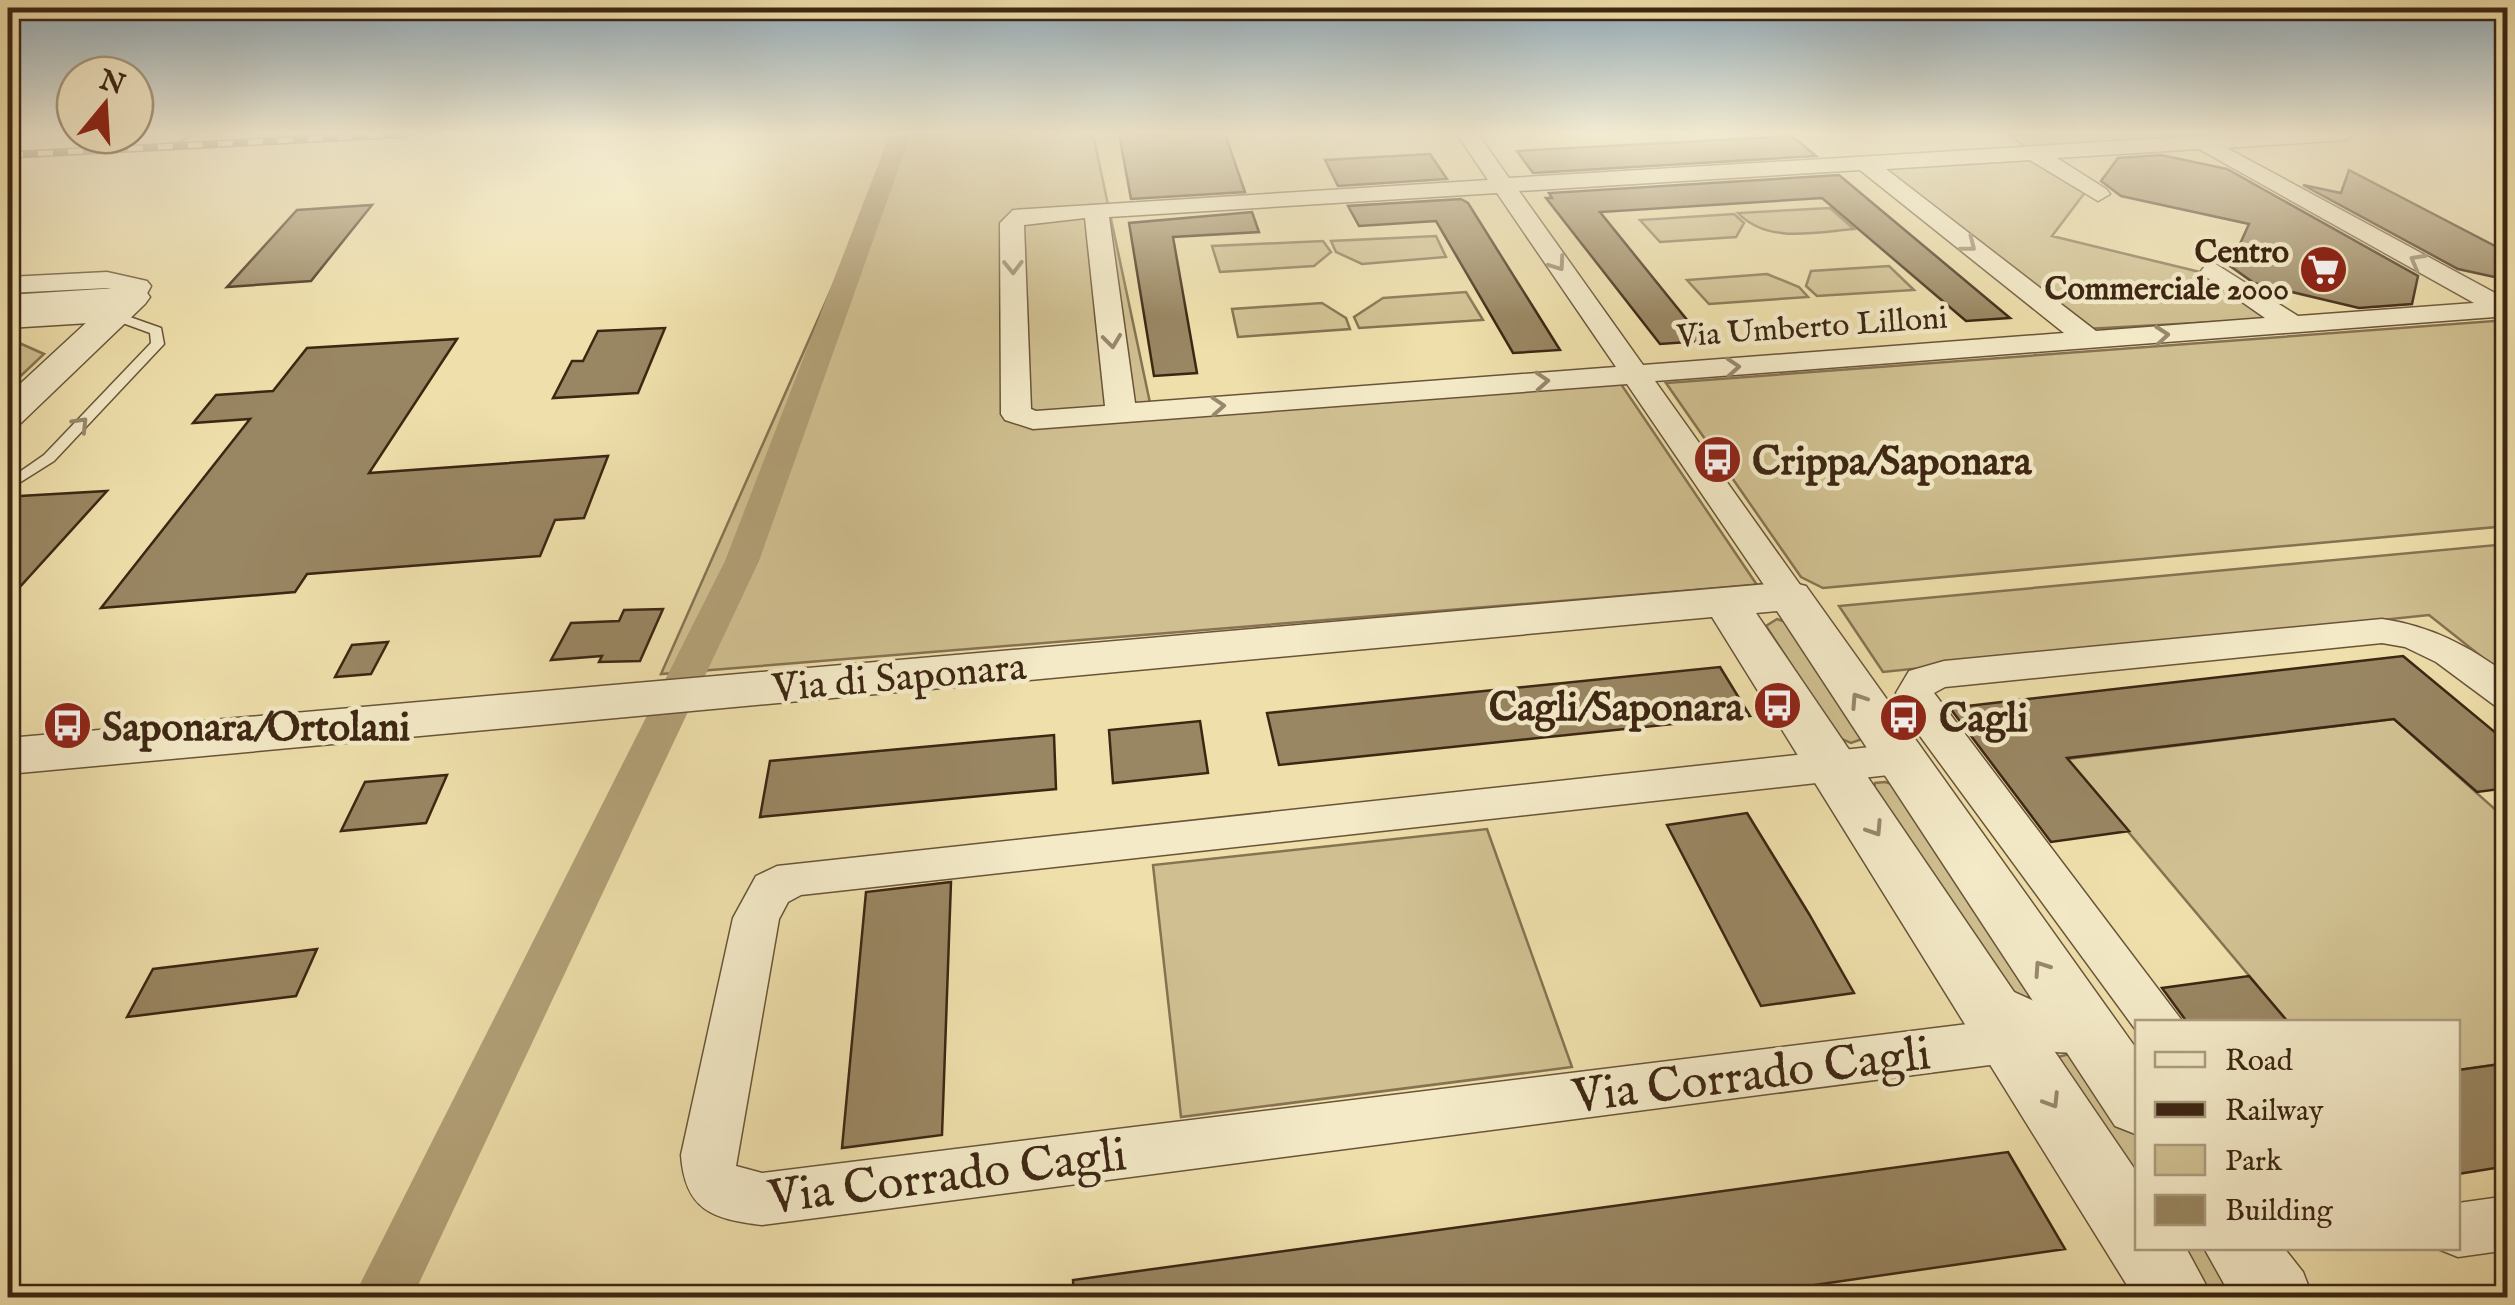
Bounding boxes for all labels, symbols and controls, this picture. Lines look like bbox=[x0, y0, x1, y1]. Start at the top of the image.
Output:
north arrow bbox=[55, 55, 155, 155]
text: N bbox=[94, 63, 129, 104]
one-way arrow bbox=[1958, 233, 1976, 251]
place label: Centro Commerciale 2000 bbox=[2045, 233, 2289, 311]
supermarket icon: Centro Commerciale 2000 bbox=[2298, 243, 2350, 295]
one-way arrow bbox=[1546, 252, 1564, 271]
one-way arrow bbox=[2410, 254, 2428, 274]
one-way arrow bbox=[1002, 260, 1023, 276]
street label: Via Umberto Lilloni bbox=[1674, 299, 1949, 358]
one-way arrow bbox=[2154, 325, 2170, 347]
one-way arrow bbox=[1101, 334, 1122, 350]
one-way arrow bbox=[1726, 357, 1742, 378]
one-way arrow bbox=[1535, 371, 1551, 392]
one-way arrow bbox=[1211, 396, 1227, 417]
one-way arrow bbox=[70, 417, 88, 435]
bus stop icon: Crippa/Saponara bbox=[1691, 434, 1743, 486]
place label: Crippa/Saponara bbox=[1752, 438, 2032, 489]
street label: Via di Saponara bbox=[769, 643, 1029, 716]
bus stop icon: Cagli/Saponara bbox=[1752, 680, 1804, 732]
place label: Cagli/Saponara bbox=[1489, 684, 1744, 735]
bus stop icon: Cagli bbox=[1878, 691, 1930, 743]
one-way arrow bbox=[1852, 692, 1871, 710]
place label: Cagli bbox=[1939, 695, 2029, 746]
bus stop icon: Saponara/Ortolani bbox=[41, 700, 93, 752]
place label: Saponara/Ortolani bbox=[102, 704, 411, 755]
one-way arrow bbox=[1862, 818, 1881, 836]
one-way arrow bbox=[2035, 961, 2053, 980]
legend bbox=[2135, 1020, 2460, 1250]
street label: Via Corrado Cagli bbox=[1568, 1025, 1934, 1129]
text: Road bbox=[2225, 1043, 2294, 1081]
one-way arrow bbox=[2040, 1090, 2059, 1108]
text: Railway bbox=[2225, 1093, 2324, 1131]
street label: Via Corrado Cagli bbox=[764, 1126, 1130, 1230]
text: Park bbox=[2225, 1143, 2283, 1181]
text: Building bbox=[2225, 1193, 2334, 1231]

